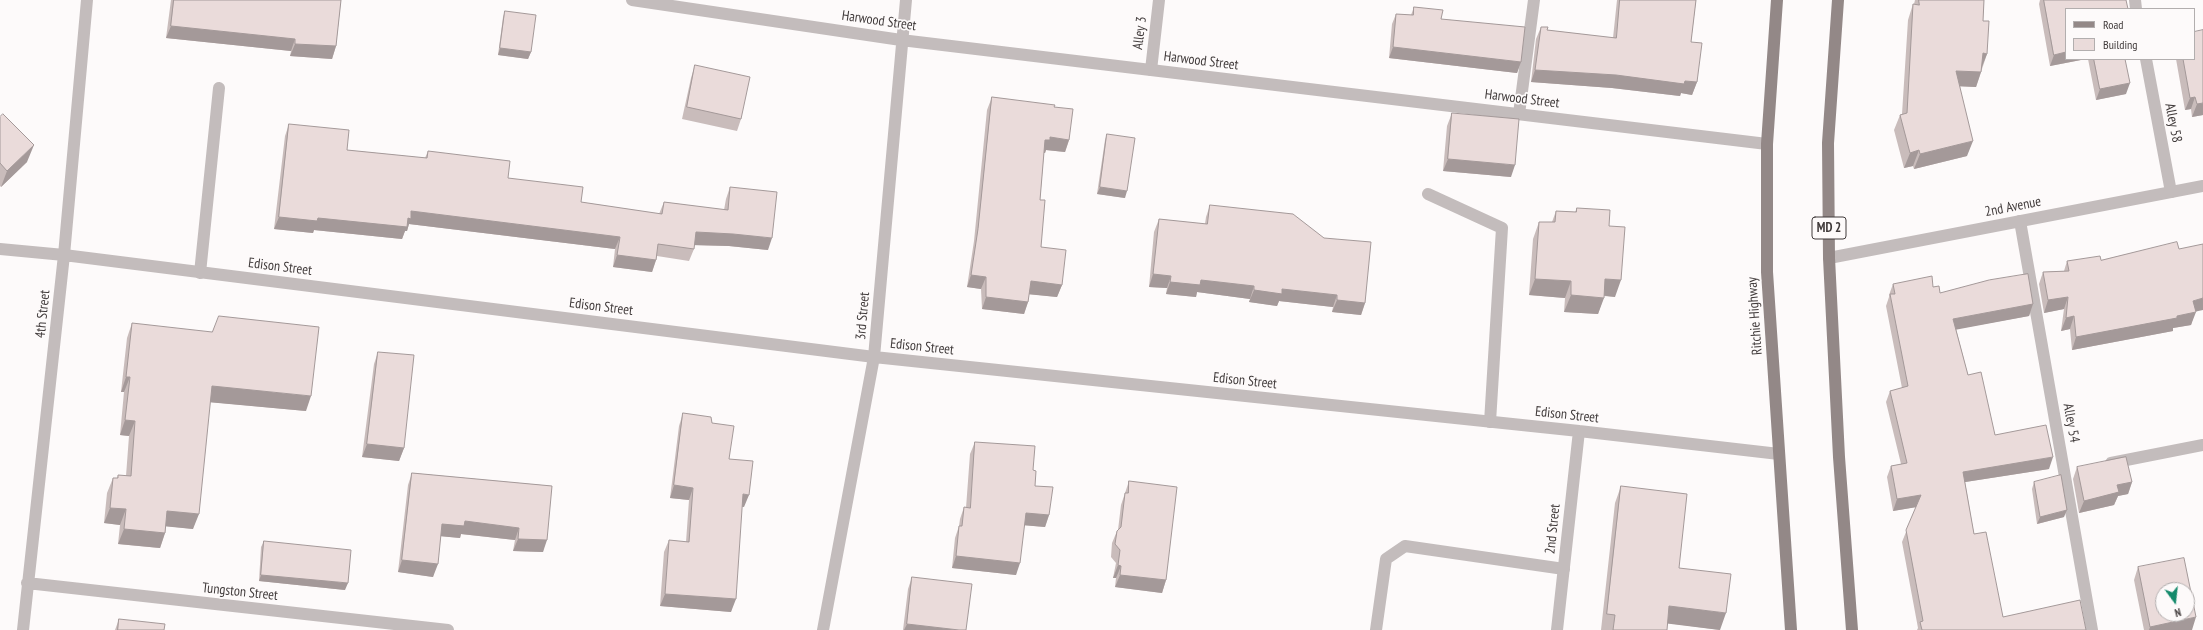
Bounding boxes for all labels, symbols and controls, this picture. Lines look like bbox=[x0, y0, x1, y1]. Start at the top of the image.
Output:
street label: Harwood Street bbox=[841, 7, 917, 35]
legend bbox=[2065, 8, 2195, 60]
street label: Alley 3 bbox=[1130, 15, 1150, 51]
text: Road bbox=[2103, 17, 2123, 32]
text: Building bbox=[2103, 37, 2138, 52]
street label: Harwood Street bbox=[1163, 48, 1239, 74]
street label: Harwood Street bbox=[1484, 86, 1560, 112]
street label: Alley 58 bbox=[2161, 102, 2185, 144]
street label: 2nd Avenue bbox=[1983, 193, 2043, 221]
road number: MD 2 bbox=[1812, 217, 1846, 239]
street label: Edison Street bbox=[247, 255, 313, 279]
street label: Ritchie Highway bbox=[1744, 276, 1766, 356]
street label: 4th Street bbox=[32, 289, 54, 339]
street label: 3rd Street bbox=[853, 291, 873, 341]
street label: Edison Street bbox=[568, 295, 634, 319]
street label: Edison Street bbox=[889, 335, 955, 359]
street label: Edison Street bbox=[1212, 369, 1278, 393]
street label: Alley 54 bbox=[2059, 402, 2083, 444]
street label: Edison Street bbox=[1534, 403, 1600, 427]
street label: 2nd Street bbox=[1542, 503, 1564, 555]
street label: Tungston Street bbox=[201, 580, 279, 604]
north arrow bbox=[2155, 582, 2195, 622]
text: N bbox=[2173, 605, 2183, 620]

